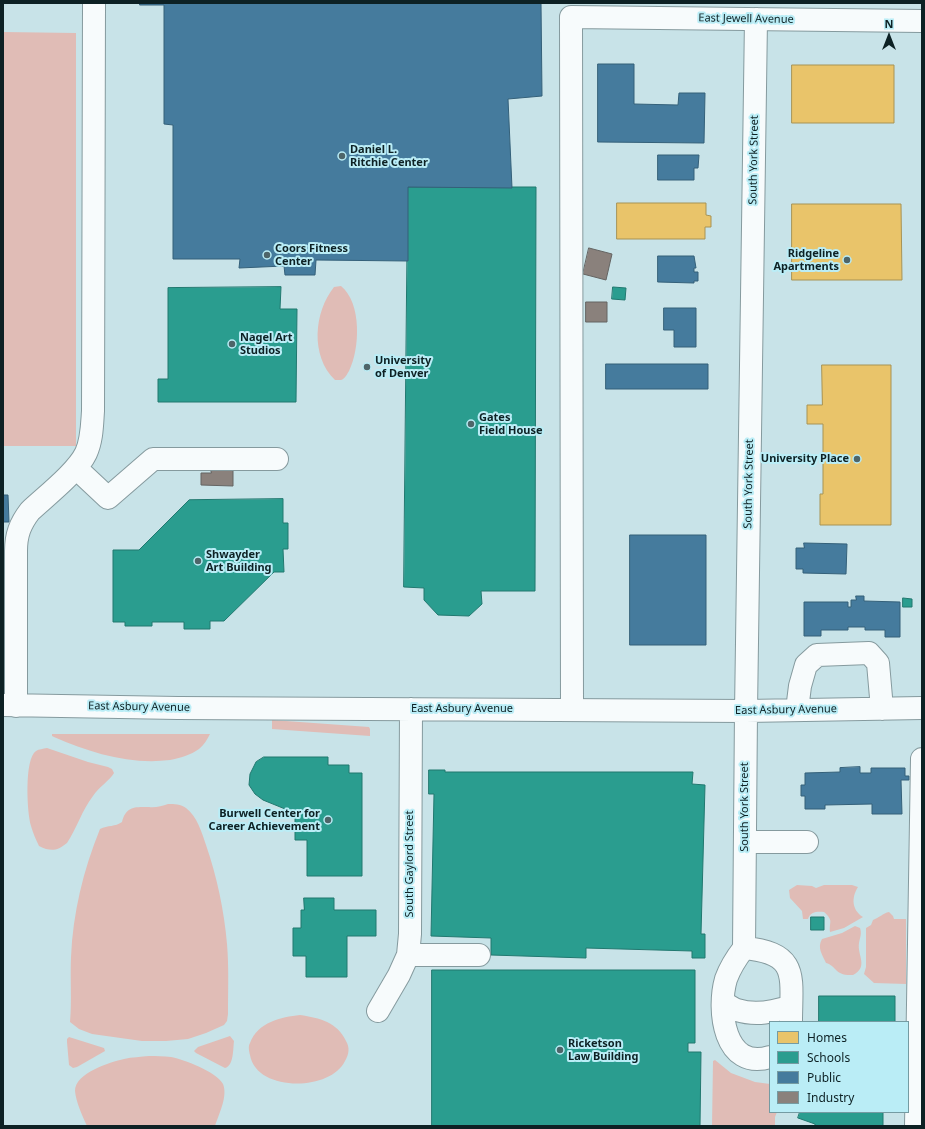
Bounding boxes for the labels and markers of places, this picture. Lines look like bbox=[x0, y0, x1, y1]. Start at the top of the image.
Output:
place label: Daniel L. Ritchie Center bbox=[350, 143, 428, 169]
marker: Daniel L. Ritchie Center bbox=[337, 151, 347, 161]
place label: Coors Fitness Center bbox=[275, 242, 348, 268]
place label: Ridgeline Apartments bbox=[773, 247, 839, 273]
marker: Coors Fitness Center bbox=[262, 250, 272, 260]
marker: Ridgeline Apartments bbox=[842, 255, 852, 265]
place label: Nagel Art Studios bbox=[240, 331, 292, 357]
marker: Nagel Art Studios bbox=[227, 339, 237, 349]
place label: University of Denver bbox=[375, 354, 431, 380]
marker: University of Denver bbox=[362, 362, 372, 372]
place label: Gates Field House bbox=[479, 411, 543, 437]
marker: Gates Field House bbox=[466, 419, 476, 429]
place label: University Place bbox=[761, 452, 849, 466]
marker: University Place bbox=[852, 454, 862, 464]
place label: Shwayder Art Building bbox=[206, 548, 272, 574]
marker: Shwayder Art Building bbox=[193, 556, 203, 566]
place label: Burwell Center for Career Achievement bbox=[209, 807, 320, 833]
marker: Burwell Center for Career Achievement bbox=[323, 815, 333, 825]
place label: Ricketson Law Building bbox=[568, 1037, 638, 1063]
marker: Ricketson Law Building bbox=[555, 1045, 565, 1055]

